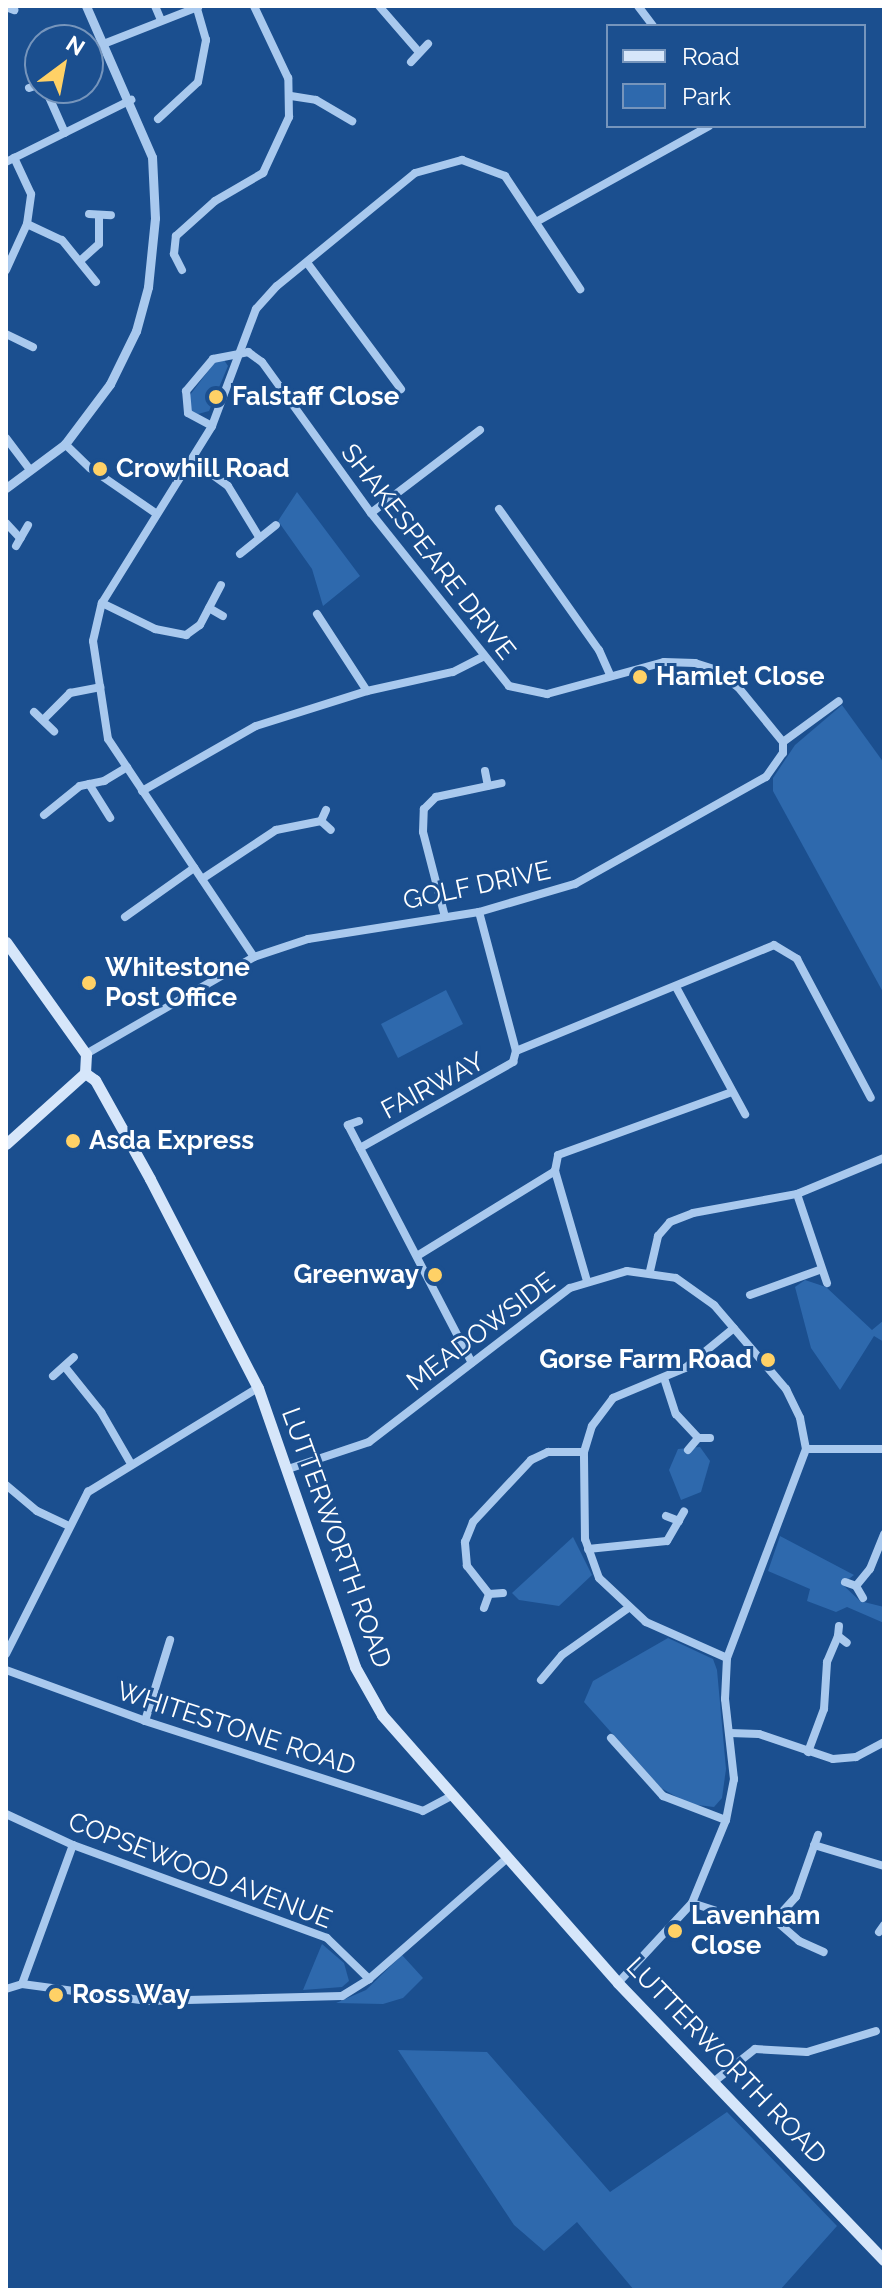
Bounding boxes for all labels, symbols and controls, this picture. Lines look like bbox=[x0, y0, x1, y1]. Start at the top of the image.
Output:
north arrow bbox=[24, 24, 104, 104]
legend bbox=[606, 24, 866, 128]
text: N bbox=[62, 30, 90, 61]
text: Road bbox=[682, 42, 740, 71]
text: Park bbox=[682, 82, 731, 111]
place label: Falstaff Close bbox=[232, 381, 400, 413]
marker: Falstaff Close bbox=[207, 388, 225, 406]
street label: SHAKESPEARE DRIVE bbox=[334, 438, 522, 666]
place label: Crowhill Road bbox=[116, 453, 290, 485]
marker: Crowhill Road bbox=[91, 460, 109, 478]
place label: Hamlet Close bbox=[656, 661, 824, 693]
marker: Hamlet Close bbox=[631, 668, 649, 686]
street label: GOLF DRIVE bbox=[400, 855, 554, 917]
place label: Whitestone Post Office bbox=[105, 952, 250, 1014]
marker: Whitestone Post Office bbox=[80, 974, 98, 992]
street label: FAIRWAY bbox=[376, 1046, 490, 1126]
place label: Asda Express bbox=[89, 1125, 254, 1157]
marker: Asda Express bbox=[64, 1132, 82, 1150]
place label: Greenway bbox=[293, 1259, 419, 1291]
street label: MEADOWSIDE bbox=[401, 1266, 561, 1398]
marker: Greenway bbox=[426, 1266, 444, 1284]
place label: Gorse Farm Road bbox=[539, 1344, 752, 1376]
marker: Gorse Farm Road bbox=[759, 1351, 777, 1369]
street label: LUTTERWORTH ROAD bbox=[274, 1404, 398, 1672]
street label: WHITESTONE ROAD bbox=[113, 1676, 359, 1782]
street label: COPSEWOOD AVENUE bbox=[63, 1806, 337, 1936]
place label: Lavenham Close bbox=[691, 1900, 821, 1962]
marker: Lavenham Close bbox=[666, 1922, 684, 1940]
street label: LUTTERWORTH ROAD bbox=[619, 1951, 833, 2171]
place label: Ross Way bbox=[72, 1979, 191, 2011]
marker: Ross Way bbox=[47, 1986, 65, 2004]

